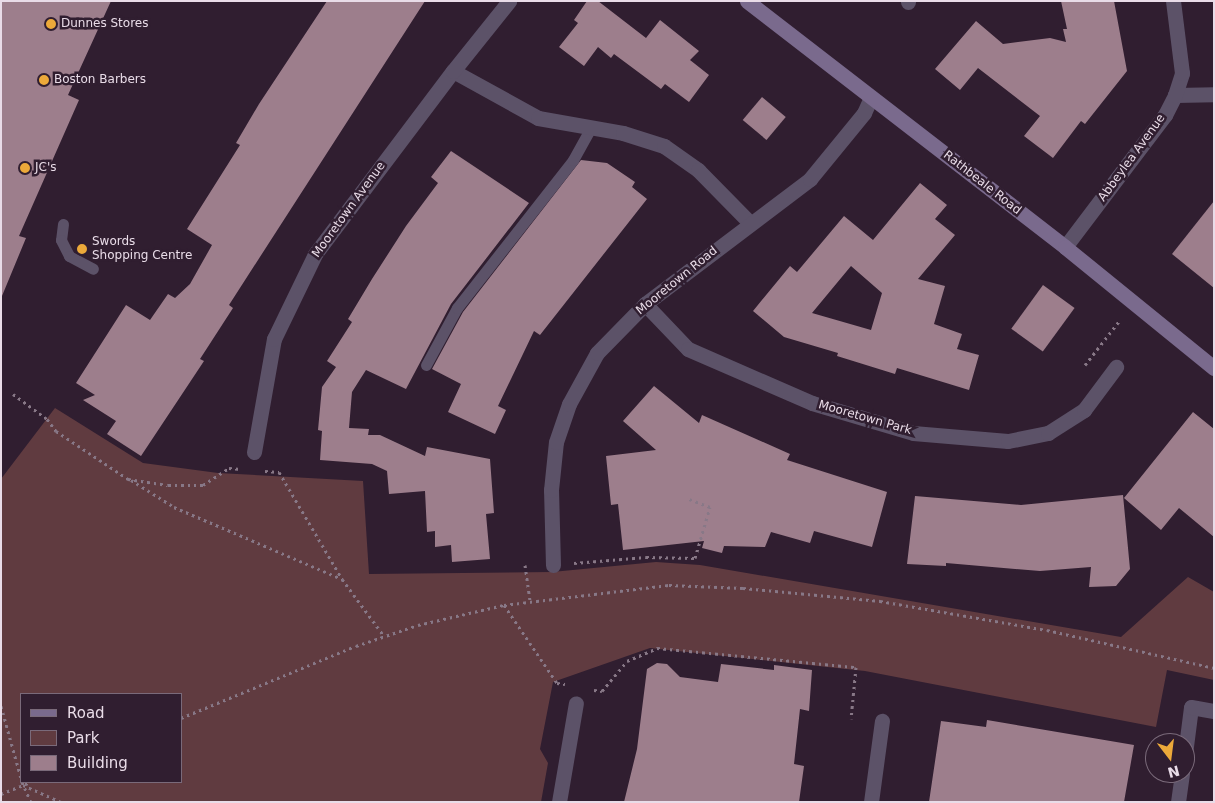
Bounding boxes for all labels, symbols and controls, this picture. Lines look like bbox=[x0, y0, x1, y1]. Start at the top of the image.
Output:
place label: Dunnes Stores bbox=[61, 17, 148, 31]
marker: Dunnes Stores bbox=[45, 18, 57, 30]
place label: Boston Barbers bbox=[54, 73, 146, 87]
marker: Boston Barbers bbox=[38, 74, 50, 86]
street label: Abbeylea Avenue bbox=[1095, 112, 1169, 204]
street label: Rathbeale Road bbox=[940, 148, 1024, 218]
street label: Mooretown Avenue bbox=[309, 159, 389, 261]
place label: JC's bbox=[35, 161, 56, 175]
marker: JC's bbox=[19, 162, 31, 174]
place label: Swords Shopping Centre bbox=[92, 235, 192, 263]
marker: Swords Shopping Centre bbox=[76, 243, 88, 255]
street label: Mooretown Road bbox=[633, 244, 721, 318]
street label: Mooretown Park bbox=[817, 398, 913, 438]
legend bbox=[20, 693, 182, 783]
text: Road bbox=[67, 704, 105, 722]
text: Park bbox=[67, 729, 99, 747]
north arrow bbox=[1145, 733, 1195, 783]
text: Building bbox=[67, 754, 128, 772]
text: N bbox=[1166, 762, 1181, 781]

